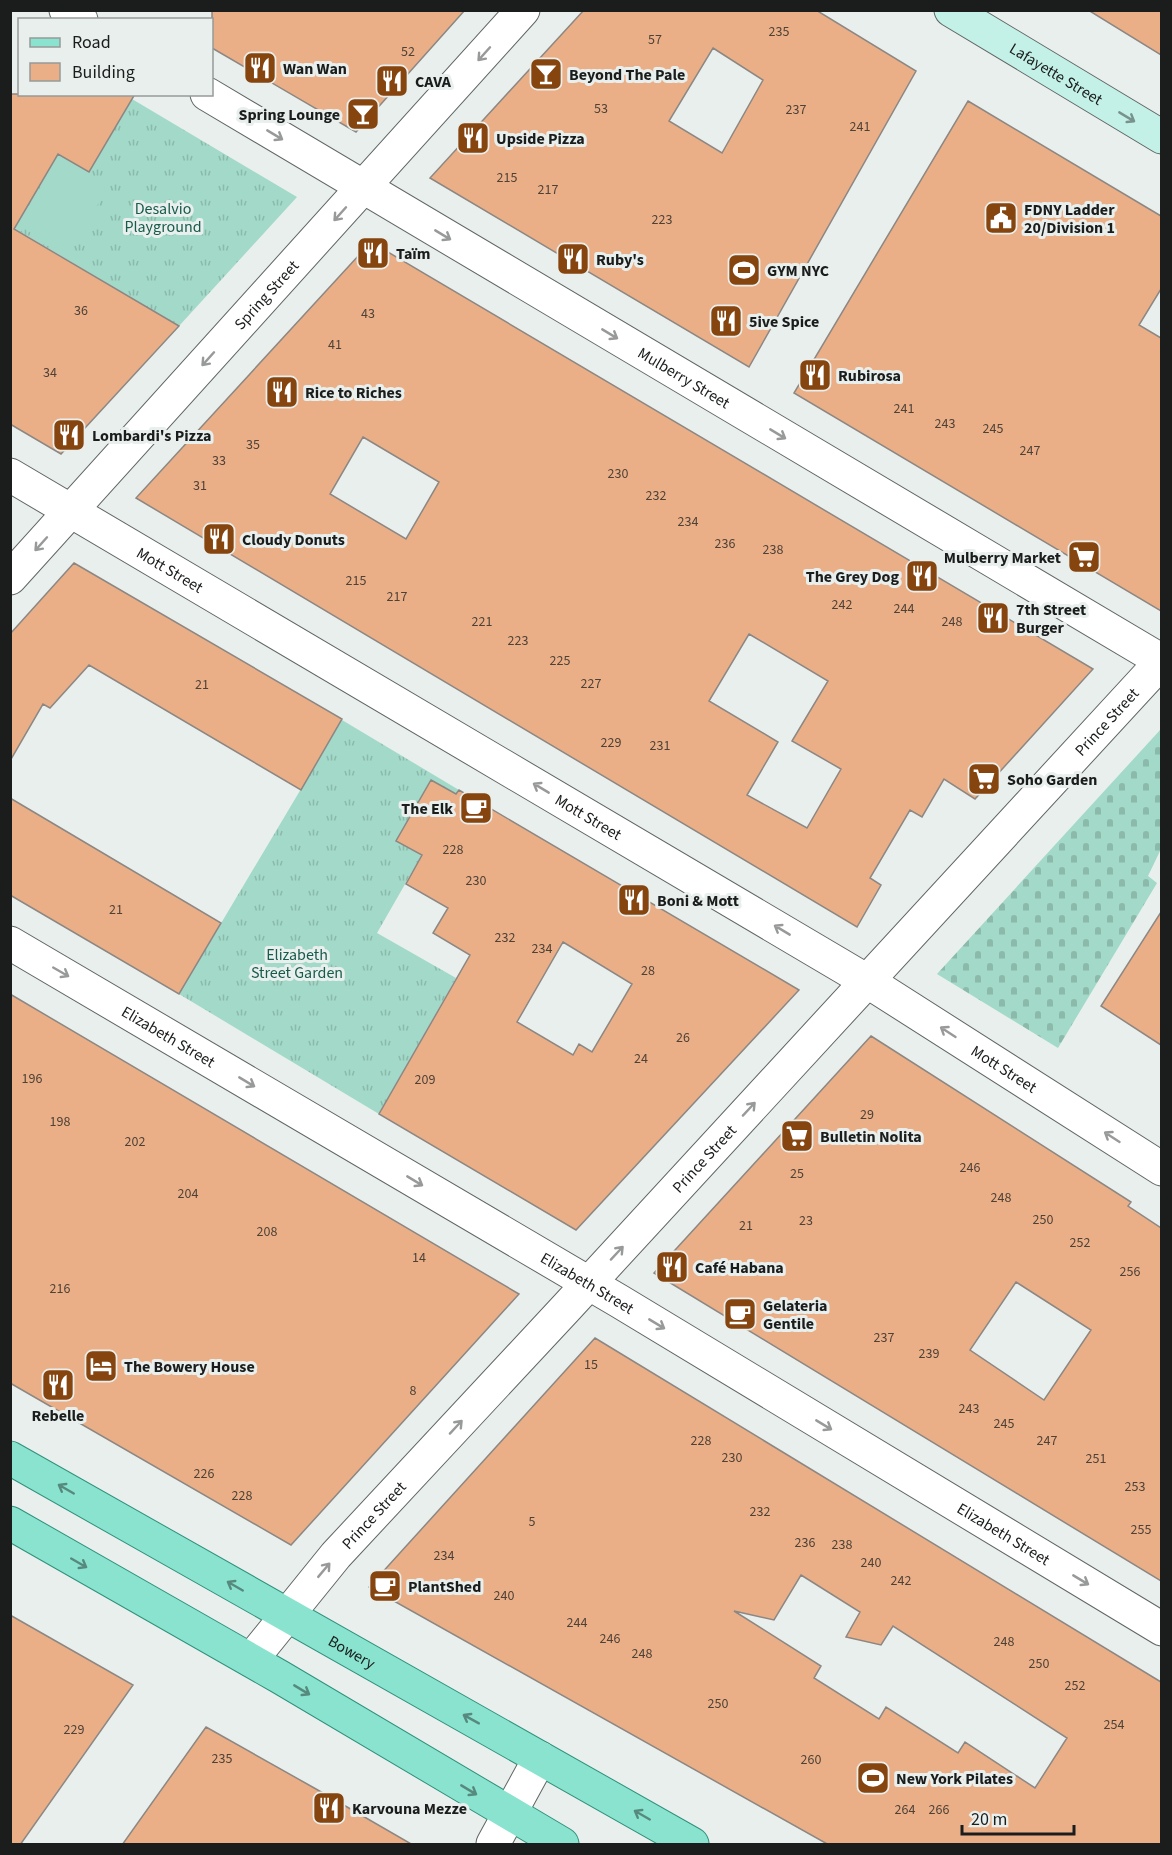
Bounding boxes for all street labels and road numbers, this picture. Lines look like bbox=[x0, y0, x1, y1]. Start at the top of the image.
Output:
street label: Lafayette Street bbox=[1005, 38, 1107, 111]
street label: Spring Street bbox=[229, 255, 305, 335]
street label: Mulberry Street bbox=[634, 342, 734, 414]
street label: Mott Street bbox=[132, 542, 208, 599]
street label: Prince Street bbox=[1070, 683, 1144, 761]
street label: Mott Street bbox=[551, 789, 626, 846]
street label: Elizabeth Street bbox=[117, 1001, 220, 1074]
street label: Mott Street bbox=[967, 1040, 1041, 1099]
street label: Prince Street bbox=[667, 1120, 742, 1198]
street label: Elizabeth Street bbox=[536, 1247, 638, 1320]
street label: Prince Street bbox=[337, 1476, 412, 1554]
street label: Elizabeth Street bbox=[953, 1498, 1054, 1571]
street label: Bowery bbox=[324, 1630, 380, 1675]

